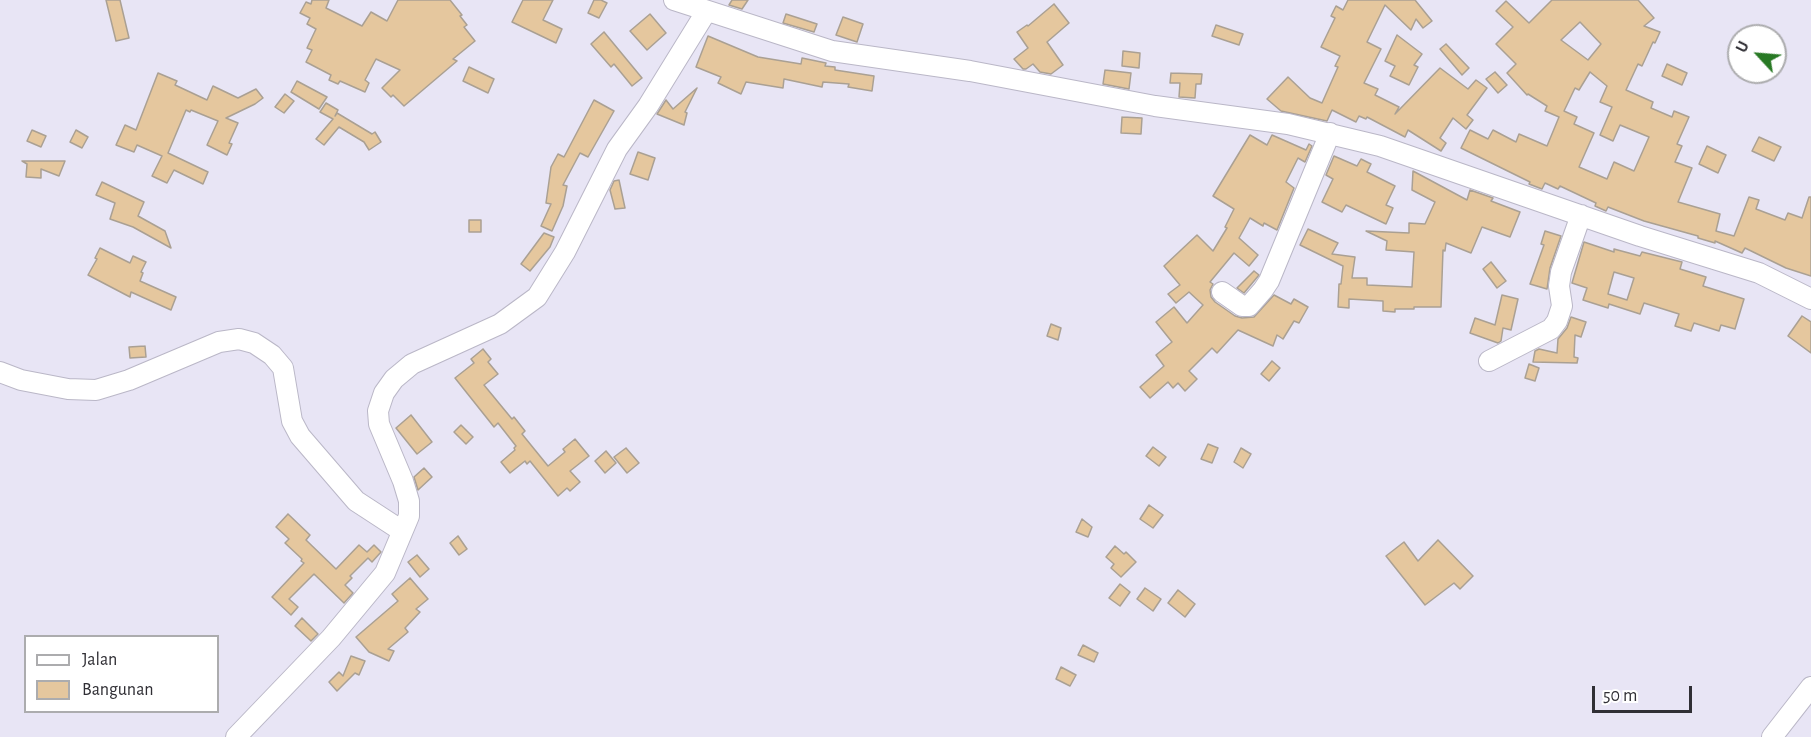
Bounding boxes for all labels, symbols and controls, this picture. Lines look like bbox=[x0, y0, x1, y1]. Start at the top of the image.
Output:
north arrow bbox=[1727, 24, 1787, 84]
text: U bbox=[1733, 39, 1752, 55]
legend bbox=[24, 635, 219, 713]
text: Jalan bbox=[82, 651, 117, 669]
scale bar bbox=[1595, 674, 1696, 712]
text: Bangunan bbox=[82, 681, 154, 699]
text: 50 m bbox=[1603, 687, 1637, 705]

